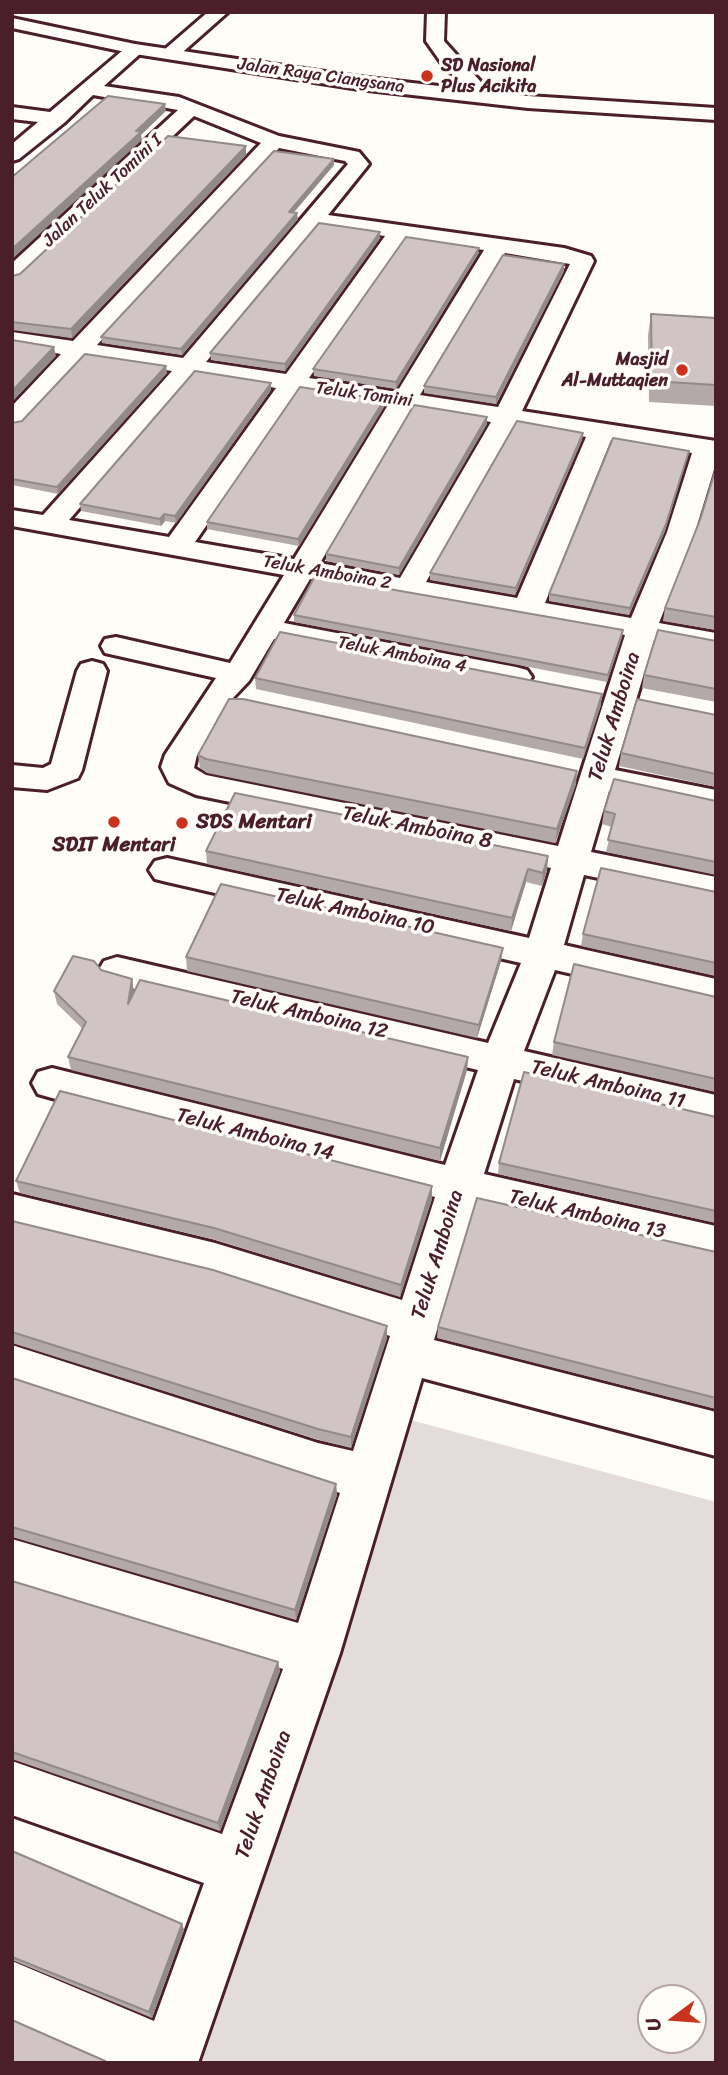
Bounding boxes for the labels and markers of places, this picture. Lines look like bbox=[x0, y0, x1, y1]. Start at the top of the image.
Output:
place label: SD Nasional Plus Acikita bbox=[441, 55, 536, 98]
marker: SD Nasional Plus Acikita bbox=[419, 68, 435, 84]
place label: Masjid Al-Muttaqien bbox=[562, 349, 668, 392]
marker: Masjid Al-Muttaqien bbox=[674, 362, 690, 378]
place label: SDS Mentari bbox=[196, 810, 312, 836]
marker: SDIT Mentari bbox=[106, 814, 122, 830]
marker: SDS Mentari bbox=[174, 815, 190, 831]
place label: SDIT Mentari bbox=[52, 833, 176, 859]

